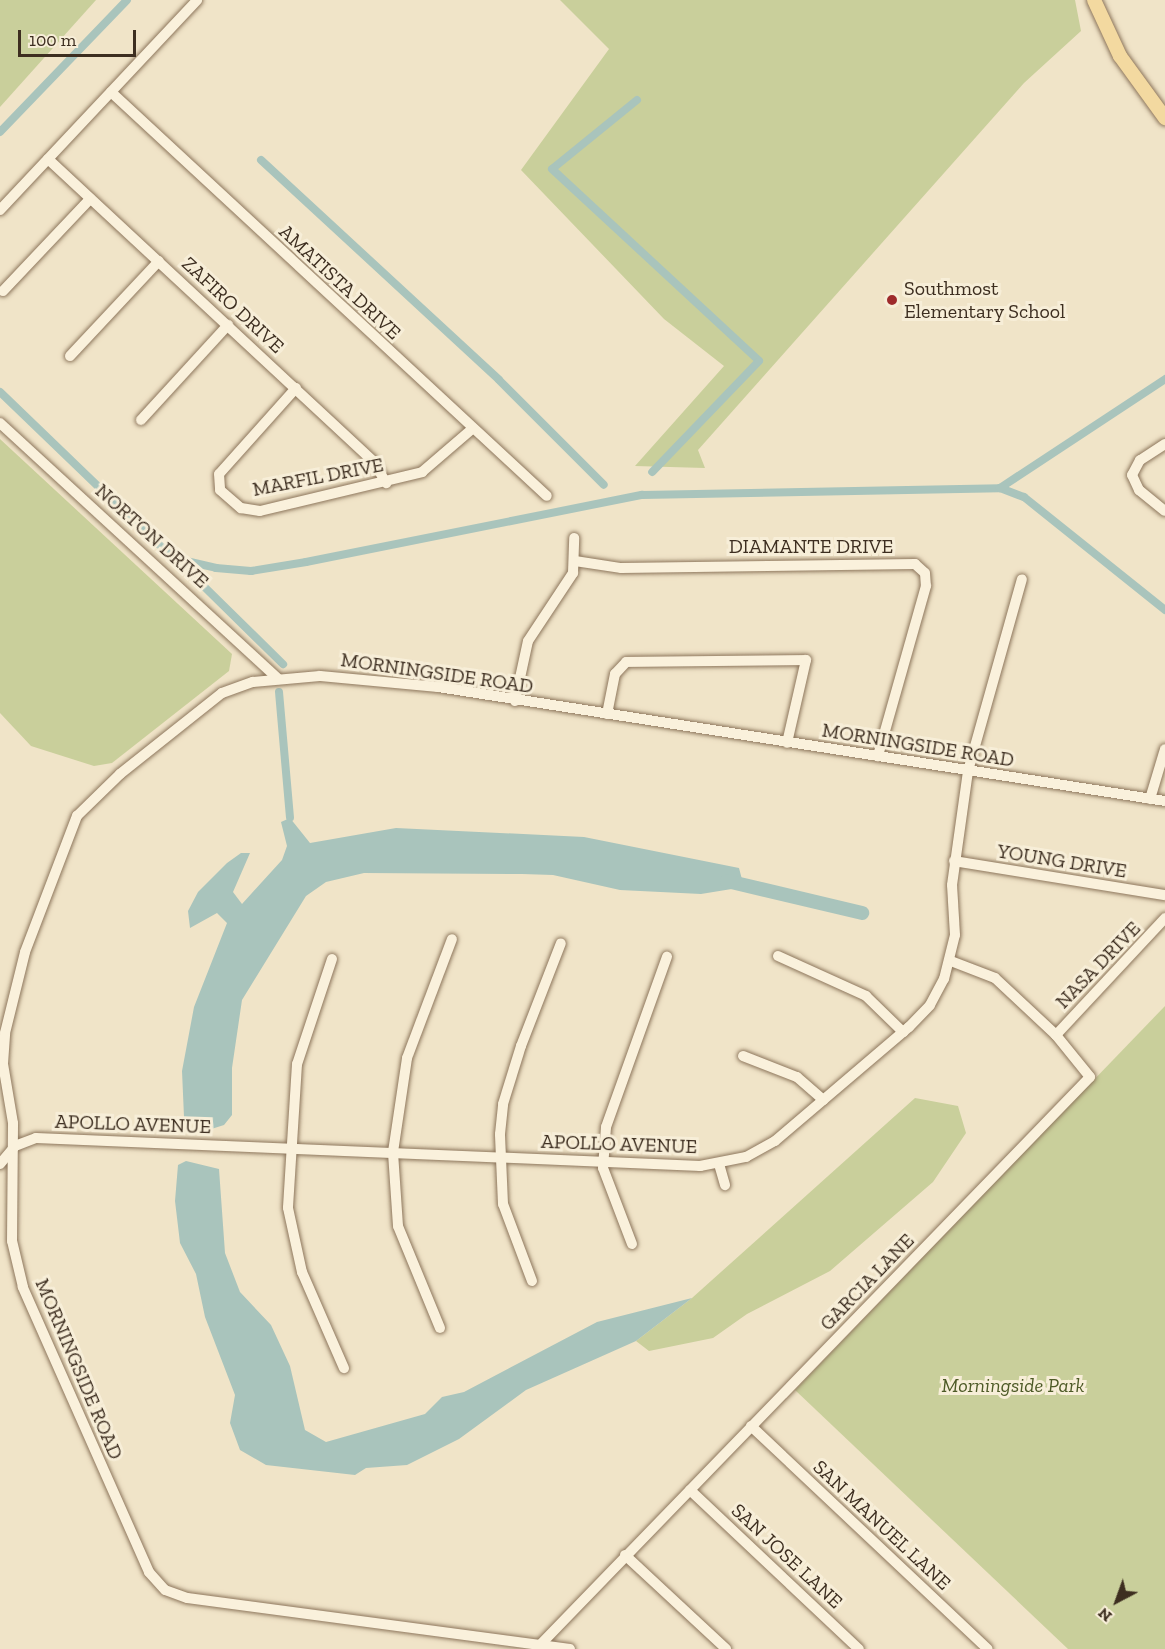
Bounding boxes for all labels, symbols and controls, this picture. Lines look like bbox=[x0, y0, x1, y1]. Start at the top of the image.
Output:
scale bar bbox=[21, 18, 140, 56]
text: 100 m bbox=[29, 29, 76, 51]
street label: AMATISTA DRIVE bbox=[274, 219, 406, 345]
street label: ZAFIRO DRIVE bbox=[177, 252, 289, 358]
place label: Southmost Elementary School bbox=[904, 276, 1066, 323]
marker: Southmost Elementary School bbox=[885, 293, 899, 307]
street label: MARFIL DRIVE bbox=[250, 452, 386, 502]
street label: NORTON DRIVE bbox=[90, 479, 214, 593]
street label: DIAMANTE DRIVE bbox=[729, 534, 893, 558]
street label: MORNINGSIDE ROAD bbox=[339, 648, 535, 698]
street label: MORNINGSIDE ROAD bbox=[820, 718, 1016, 772]
street label: YOUNG DRIVE bbox=[996, 839, 1128, 883]
street label: NASA DRIVE bbox=[1050, 916, 1146, 1014]
street label: APOLLO AVENUE bbox=[54, 1109, 212, 1139]
street label: APOLLO AVENUE bbox=[540, 1129, 698, 1159]
street label: GARCIA LANE bbox=[815, 1228, 919, 1336]
street label: MORNINGSIDE ROAD bbox=[30, 1275, 128, 1463]
park label: Morningside Park bbox=[942, 1373, 1084, 1397]
street label: SAN MANUEL LANE bbox=[808, 1455, 956, 1595]
street label: SAN JOSE LANE bbox=[726, 1498, 848, 1614]
north arrow bbox=[1087, 1571, 1147, 1631]
text: N bbox=[1094, 1604, 1116, 1626]

